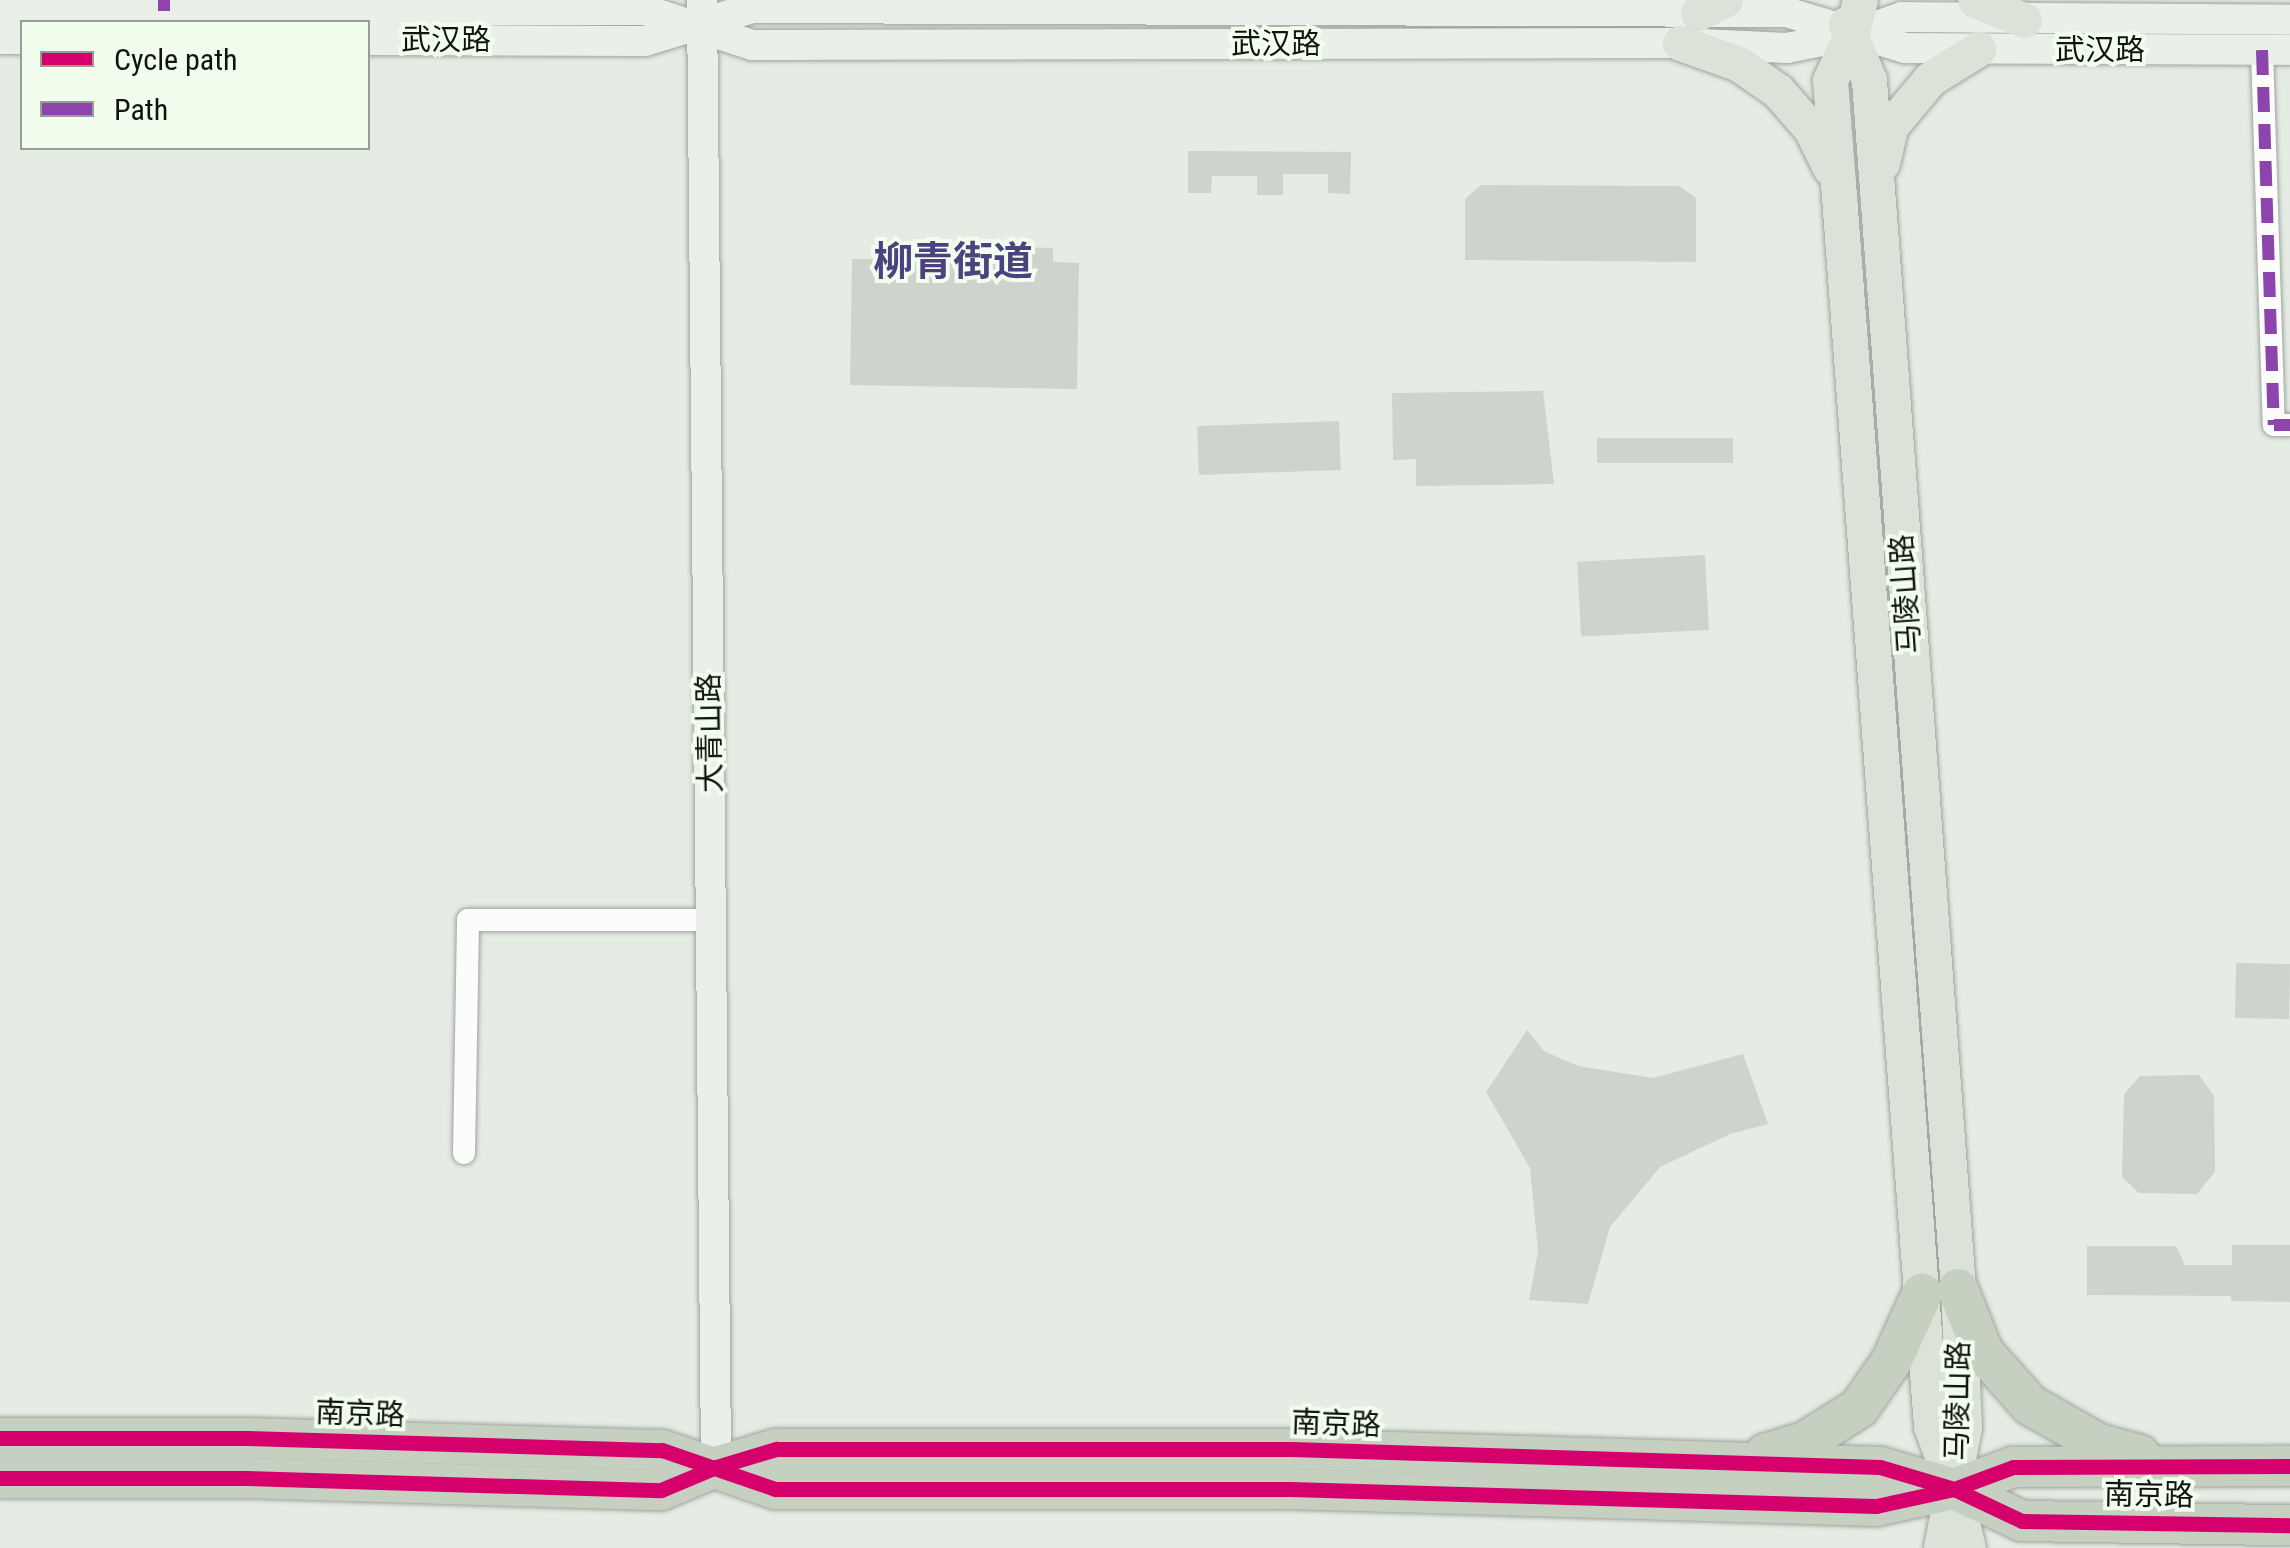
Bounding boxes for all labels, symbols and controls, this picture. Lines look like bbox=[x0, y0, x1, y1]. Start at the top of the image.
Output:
legend bbox=[20, 20, 370, 150]
street label: 武汉路 bbox=[401, 22, 491, 58]
street label: 武汉路 bbox=[1231, 26, 1321, 62]
street label: 武汉路 bbox=[2055, 32, 2145, 68]
text: Cycle path bbox=[114, 42, 238, 77]
text: Path bbox=[114, 92, 168, 127]
district label: 柳青街道 bbox=[873, 238, 1033, 286]
street label: 马陵山路 bbox=[1884, 533, 1928, 655]
street label: 大青山路 bbox=[691, 673, 729, 793]
street label: 马陵山路 bbox=[1939, 1341, 1977, 1461]
street label: 南京路 bbox=[314, 1394, 406, 1434]
street label: 南京路 bbox=[1290, 1404, 1382, 1444]
street label: 南京路 bbox=[2104, 1476, 2194, 1514]

